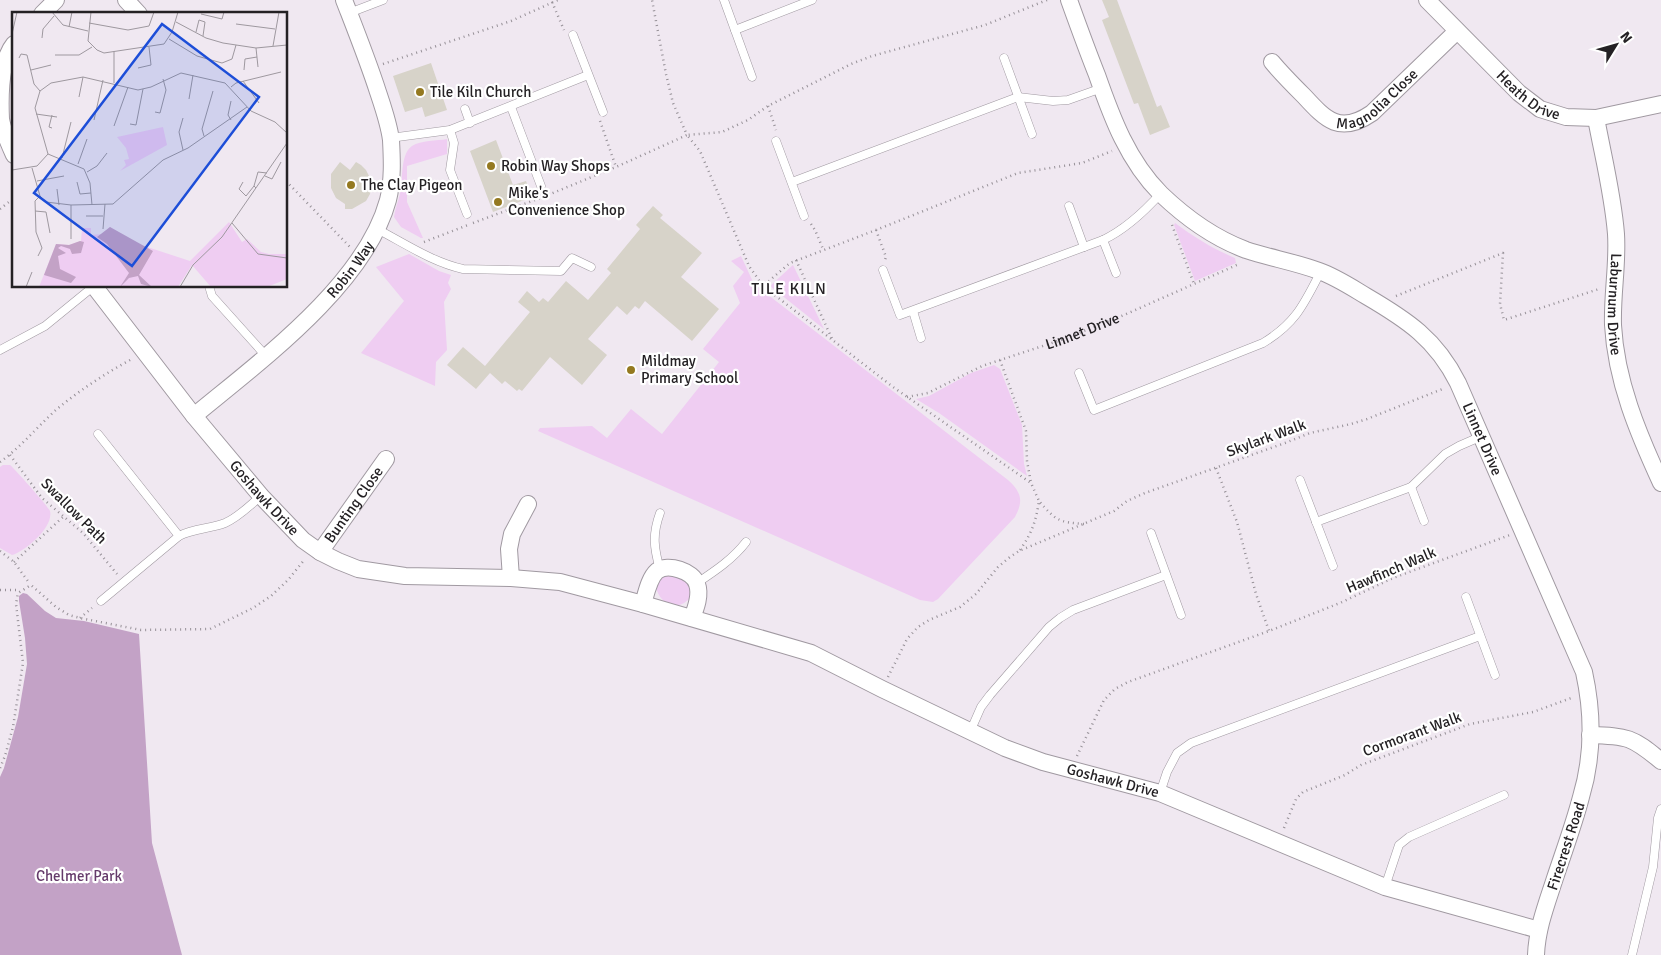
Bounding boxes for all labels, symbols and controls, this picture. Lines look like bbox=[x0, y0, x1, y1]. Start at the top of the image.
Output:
inset map bbox=[12, 12, 288, 288]
north arrow bbox=[1591, 20, 1641, 70]
text: N bbox=[1616, 28, 1636, 46]
street label: Magnolia Close bbox=[1336, 65, 1421, 133]
street label: Heath Drive bbox=[1493, 66, 1562, 124]
place label: Tile Kiln Church bbox=[430, 83, 531, 101]
marker: Tile Kiln Church bbox=[414, 86, 426, 98]
place label: Robin Way Shops bbox=[501, 157, 610, 175]
marker: Robin Way Shops bbox=[485, 160, 497, 172]
place label: The Clay Pigeon bbox=[361, 176, 463, 194]
marker: The Clay Pigeon bbox=[345, 179, 357, 191]
place label: Mike's Convenience Shop bbox=[508, 184, 625, 219]
marker: Mike's Convenience Shop bbox=[492, 196, 504, 208]
street label: Robin Way bbox=[323, 238, 378, 302]
street label: Laburnum Drive bbox=[1604, 253, 1625, 356]
district label: TILE KILN bbox=[751, 279, 827, 299]
street label: Linnet Drive bbox=[1043, 309, 1122, 353]
place label: Mildmay Primary School bbox=[641, 352, 738, 387]
marker: Mildmay Primary School bbox=[625, 364, 637, 376]
street label: Linnet Drive bbox=[1459, 400, 1506, 478]
street label: Skylark Walk bbox=[1224, 415, 1309, 461]
street label: Goshawk Drive bbox=[226, 457, 303, 539]
street label: Bunting Close bbox=[320, 463, 387, 546]
street label: Swallow Path bbox=[37, 474, 111, 548]
street label: Hawfinch Walk bbox=[1343, 543, 1439, 597]
street label: Cormorant Walk bbox=[1360, 708, 1464, 760]
street label: Goshawk Drive bbox=[1065, 760, 1161, 801]
street label: Firecrest Road bbox=[1543, 800, 1589, 892]
park label: Chelmer Park bbox=[36, 867, 123, 885]

